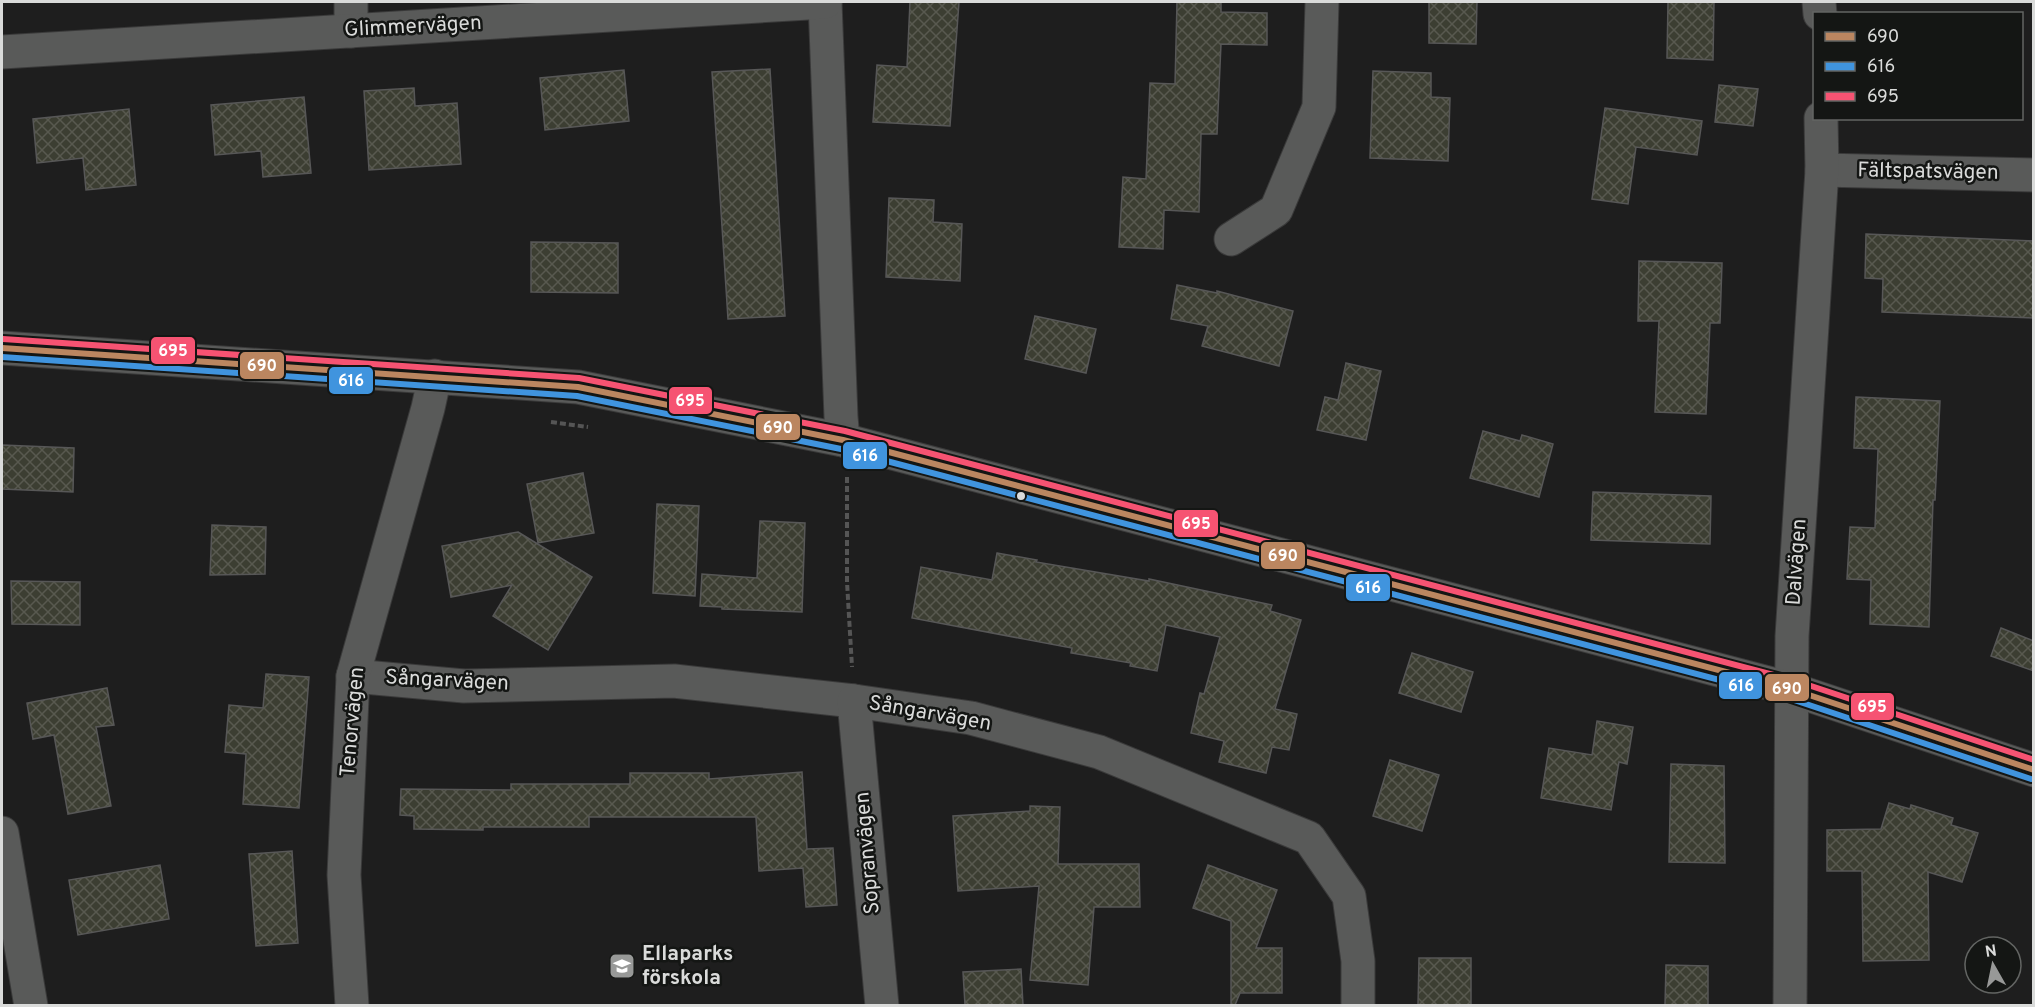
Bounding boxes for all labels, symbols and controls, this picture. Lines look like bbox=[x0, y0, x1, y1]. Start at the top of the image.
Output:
street label: Glimmervägen bbox=[344, 10, 482, 44]
legend bbox=[1813, 12, 2023, 120]
text: 690 bbox=[1867, 26, 1899, 49]
text: 616 bbox=[1867, 56, 1895, 79]
text: 695 bbox=[1867, 86, 1899, 109]
street label: Fältspatsvägen bbox=[1857, 157, 1999, 187]
line badge: 695 bbox=[150, 336, 196, 365]
text: 695 bbox=[158, 342, 188, 362]
line badge: 690 bbox=[239, 351, 285, 380]
text: 690 bbox=[247, 357, 277, 377]
line badge: 616 bbox=[328, 366, 374, 395]
text: 616 bbox=[338, 372, 364, 392]
line badge: 695 bbox=[668, 386, 713, 415]
text: 695 bbox=[675, 392, 705, 412]
line badge: 690 bbox=[755, 413, 801, 441]
text: 690 bbox=[763, 419, 793, 439]
line badge: 616 bbox=[842, 441, 888, 470]
text: 616 bbox=[852, 447, 878, 467]
unlabelled marker bbox=[1015, 490, 1027, 502]
line badge: 695 bbox=[1173, 509, 1219, 538]
text: 695 bbox=[1181, 515, 1211, 535]
street label: Dalvägen bbox=[1781, 518, 1813, 606]
line badge: 690 bbox=[1260, 541, 1306, 570]
text: 690 bbox=[1268, 547, 1298, 567]
line badge: 616 bbox=[1345, 573, 1391, 602]
text: 616 bbox=[1355, 579, 1381, 599]
street label: Sångarvägen bbox=[384, 664, 510, 698]
street label: Tenorvägen bbox=[335, 666, 371, 778]
line badge: 616 bbox=[1718, 671, 1763, 700]
line badge: 690 bbox=[1764, 673, 1810, 702]
text: 616 bbox=[1728, 677, 1754, 697]
text: 690 bbox=[1772, 680, 1802, 700]
street label: Sångarvägen bbox=[867, 690, 993, 738]
line badge: 695 bbox=[1850, 692, 1895, 721]
text: 695 bbox=[1857, 698, 1887, 718]
street label: Sopranvägen bbox=[849, 791, 887, 915]
north arrow bbox=[1963, 935, 2023, 995]
place label: Ellaparks förskola bbox=[642, 941, 733, 992]
text: N bbox=[1984, 941, 1998, 963]
school or university icon: Ellaparks förskola bbox=[607, 951, 637, 981]

